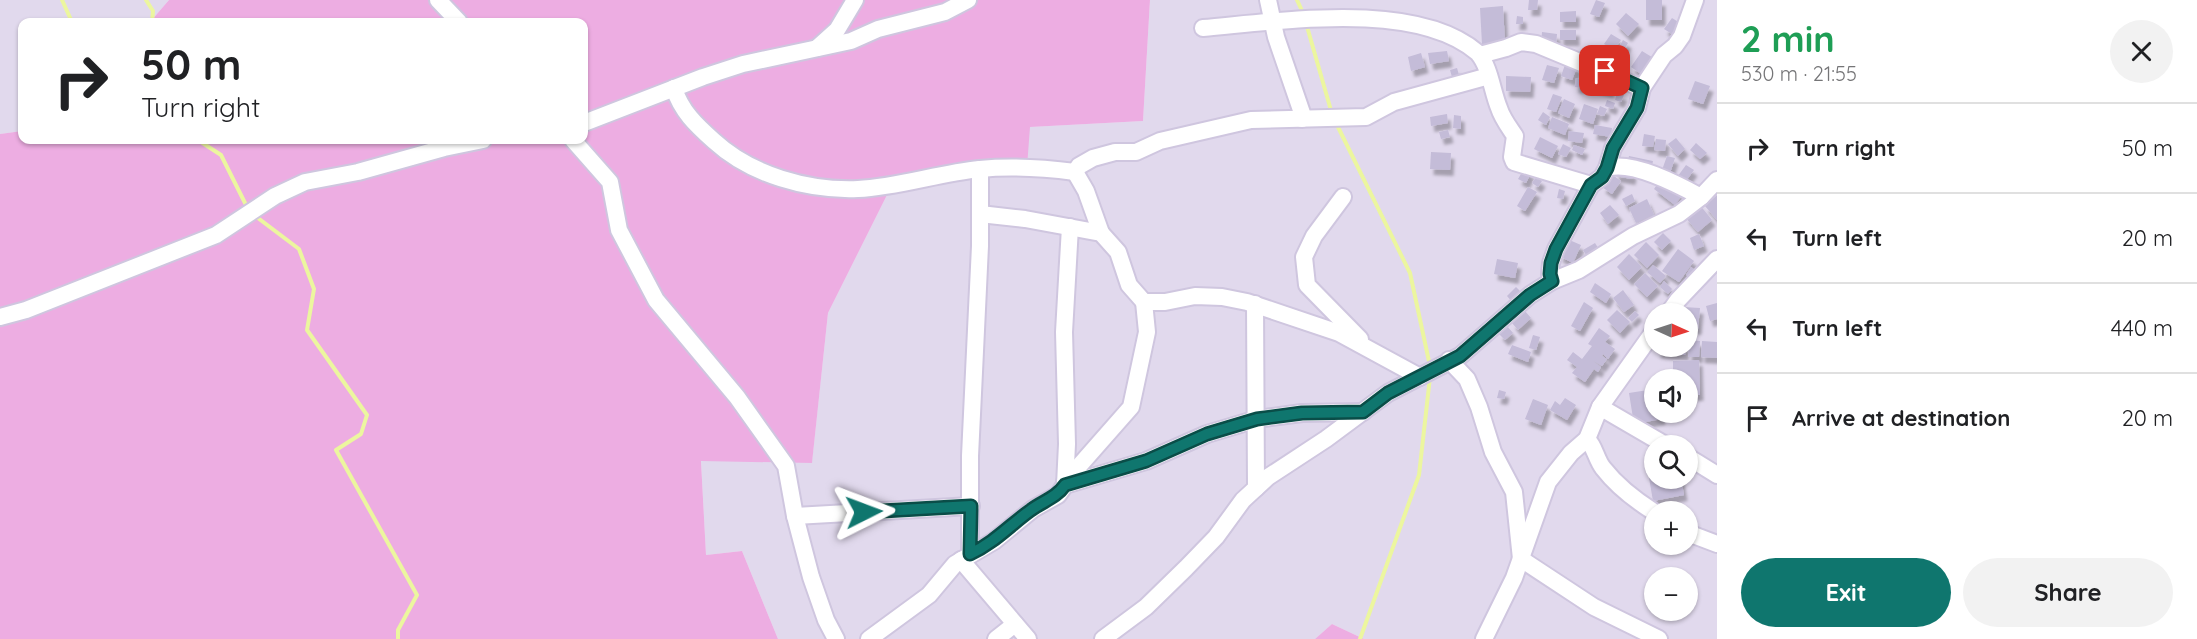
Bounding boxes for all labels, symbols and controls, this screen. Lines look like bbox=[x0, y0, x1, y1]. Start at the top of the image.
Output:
text: 2 min bbox=[1741, 16, 1835, 61]
button: close bbox=[2110, 20, 2173, 83]
text: 50 m bbox=[141, 38, 241, 91]
icon: right bbox=[42, 42, 120, 120]
pin bbox=[1579, 45, 1630, 96]
icon: arrive bbox=[1588, 54, 1621, 87]
text: 530 m · 21:55 bbox=[1741, 61, 1857, 86]
text: Turn right bbox=[141, 90, 260, 124]
icon: right bbox=[1741, 132, 1774, 165]
text: Turn right bbox=[1792, 134, 1896, 162]
text: 50 m bbox=[2122, 134, 2173, 162]
icon: left bbox=[1741, 222, 1774, 255]
text: Turn left bbox=[1792, 224, 1882, 252]
text: 20 m bbox=[2122, 224, 2173, 252]
north arrow bbox=[1644, 303, 1698, 357]
map controls bbox=[1644, 303, 1698, 621]
icon: left bbox=[1741, 312, 1774, 345]
text: Turn left bbox=[1792, 314, 1882, 342]
text: 440 m bbox=[2111, 314, 2173, 342]
button: sound bbox=[1644, 369, 1698, 423]
icon: arrive bbox=[1741, 402, 1774, 435]
text: Arrive at destination bbox=[1792, 404, 2010, 432]
text: 20 m bbox=[2122, 404, 2173, 432]
button: search bbox=[1644, 435, 1698, 489]
position arrow bbox=[832, 480, 896, 544]
button: + bbox=[1644, 501, 1698, 555]
button: Exit bbox=[1741, 558, 1951, 627]
button: Share bbox=[1963, 558, 2173, 627]
button: − bbox=[1644, 567, 1698, 621]

